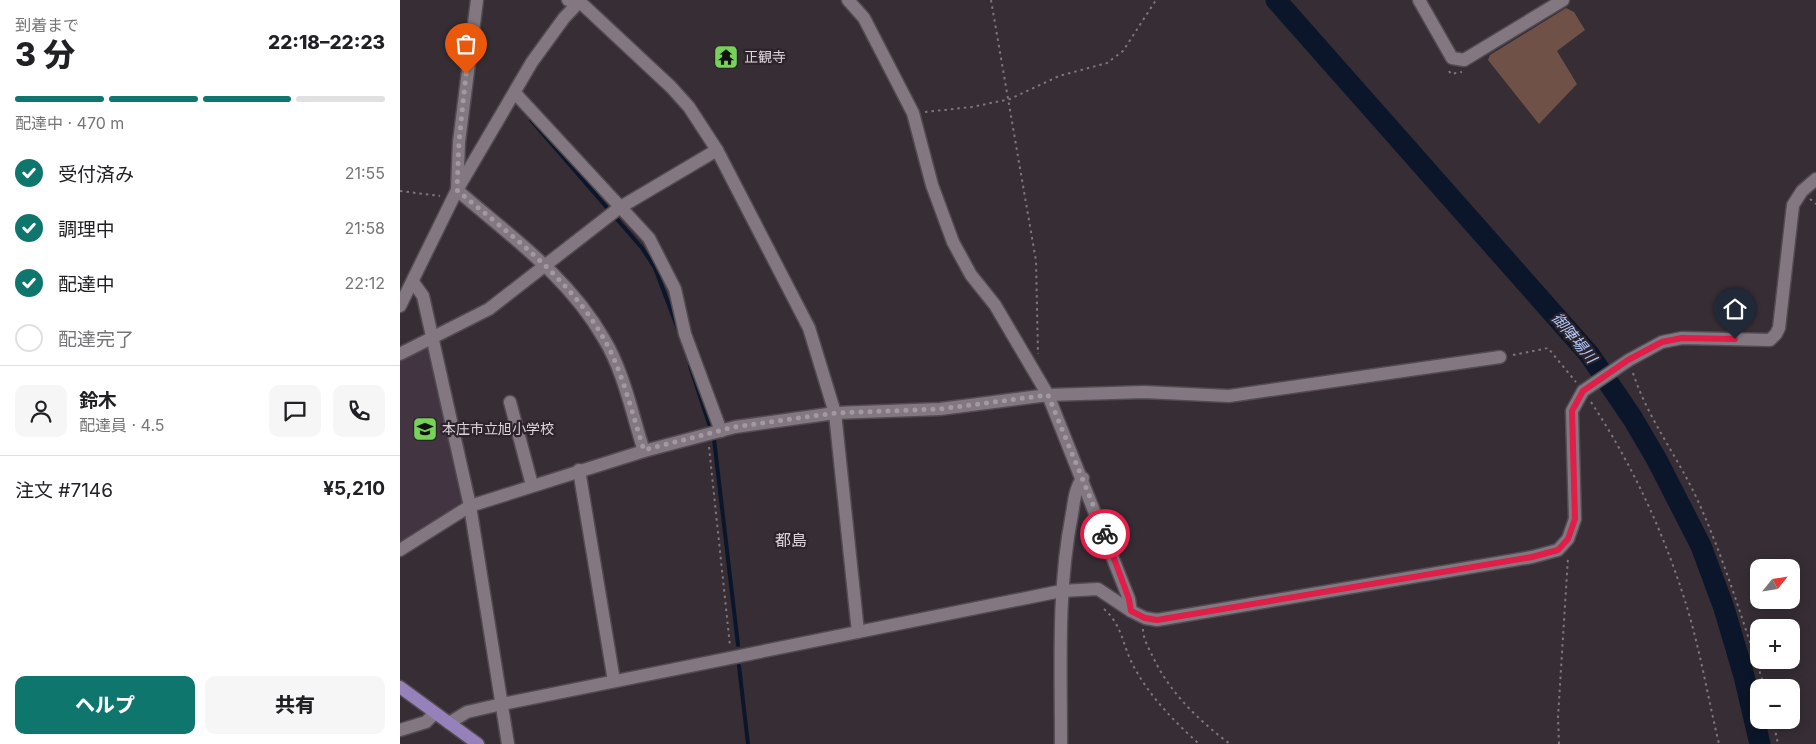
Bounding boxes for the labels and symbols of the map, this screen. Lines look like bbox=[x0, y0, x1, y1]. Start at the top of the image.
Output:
pin bbox=[445, 23, 487, 74]
temple icon: 正観寺 bbox=[713, 44, 739, 70]
place label: 正観寺 bbox=[744, 48, 786, 65]
pin bbox=[1714, 288, 1756, 339]
water label: 御陣場川 bbox=[1548, 309, 1602, 368]
school or university icon: 本庄市立旭小学校 bbox=[412, 416, 438, 442]
place label: 本庄市立旭小学校 bbox=[442, 420, 554, 437]
courier bbox=[1080, 509, 1130, 559]
district label: 都島 bbox=[775, 530, 807, 550]
north arrow bbox=[1750, 559, 1800, 609]

